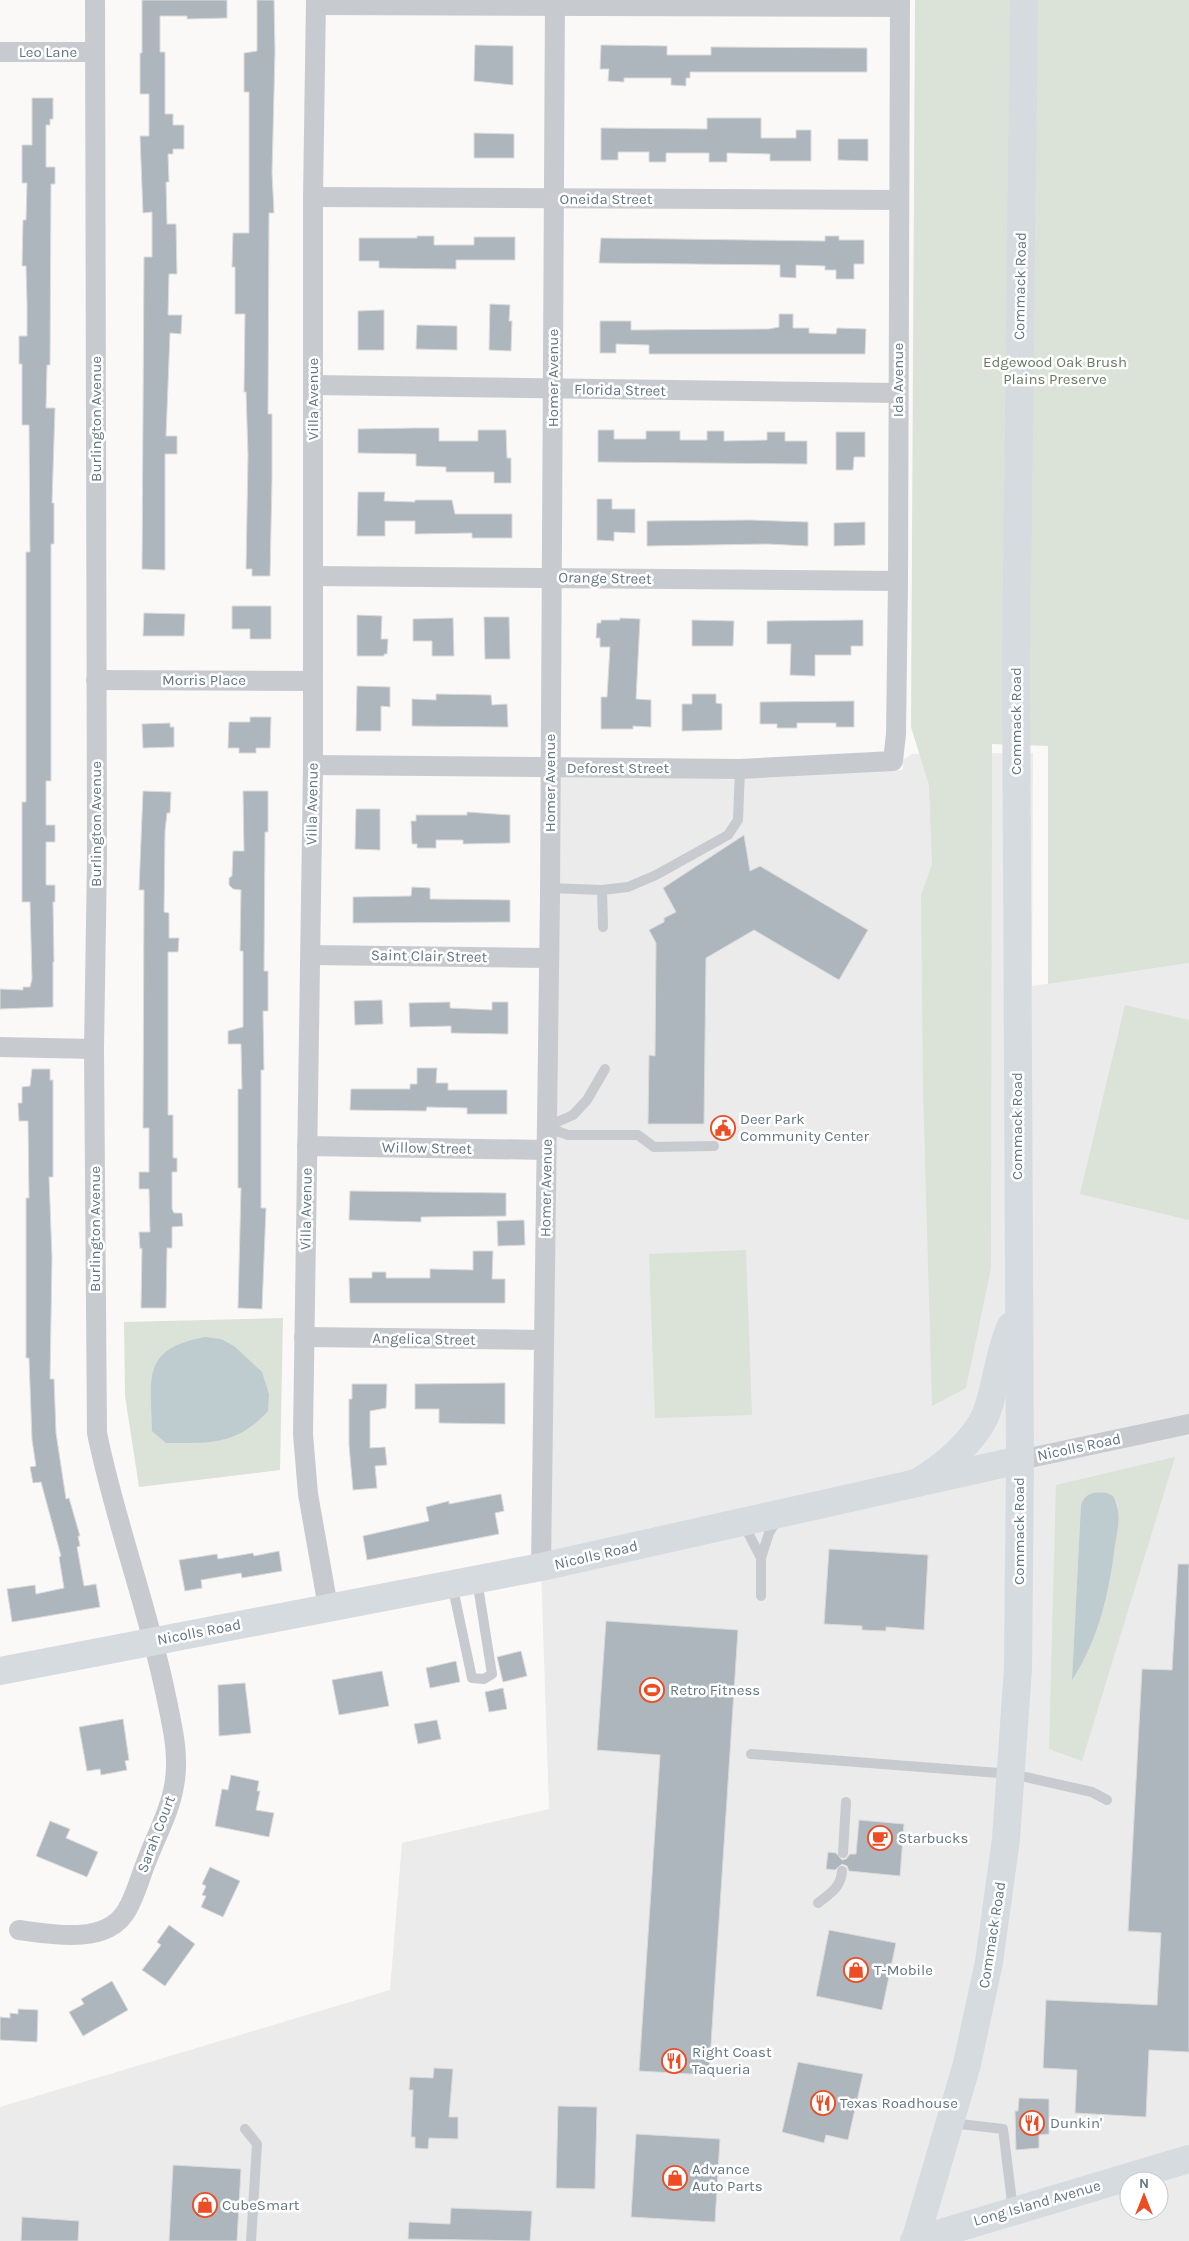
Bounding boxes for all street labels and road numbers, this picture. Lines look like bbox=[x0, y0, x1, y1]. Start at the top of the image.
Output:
street label: Leo Lane bbox=[19, 43, 77, 61]
street label: Oneida Street bbox=[560, 190, 653, 208]
street label: Commack Road bbox=[1010, 232, 1030, 340]
street label: Homer Avenue bbox=[544, 329, 562, 427]
street label: Ida Avenue bbox=[889, 343, 907, 417]
street label: Burlington Avenue bbox=[87, 356, 105, 482]
street label: Villa Avenue bbox=[304, 358, 322, 440]
street label: Florida Street bbox=[574, 380, 667, 400]
street label: Orange Street bbox=[558, 568, 652, 588]
street label: Commack Road bbox=[1007, 667, 1025, 775]
street label: Morris Place bbox=[162, 671, 246, 689]
street label: Homer Avenue bbox=[541, 734, 559, 832]
street label: Deforest Street bbox=[567, 759, 670, 777]
street label: Burlington Avenue bbox=[87, 761, 105, 887]
street label: Villa Avenue bbox=[302, 763, 322, 845]
street label: Saint Clair Street bbox=[371, 946, 488, 966]
street label: Commack Road bbox=[1008, 1072, 1026, 1180]
street label: Willow Street bbox=[382, 1138, 473, 1158]
street label: Homer Avenue bbox=[536, 1139, 556, 1237]
street label: Burlington Avenue bbox=[86, 1166, 104, 1292]
street label: Villa Avenue bbox=[296, 1168, 316, 1250]
street label: Angelica Street bbox=[372, 1329, 476, 1349]
street label: Nicolls Road bbox=[1036, 1429, 1122, 1465]
street label: Commack Road bbox=[1010, 1477, 1028, 1585]
street label: Nicolls Road bbox=[553, 1537, 639, 1573]
street label: Nicolls Road bbox=[156, 1615, 242, 1649]
street label: Sarah Court bbox=[133, 1793, 179, 1875]
street label: Commack Road bbox=[975, 1880, 1009, 1990]
street label: Long Island Avenue bbox=[971, 2176, 1103, 2230]

